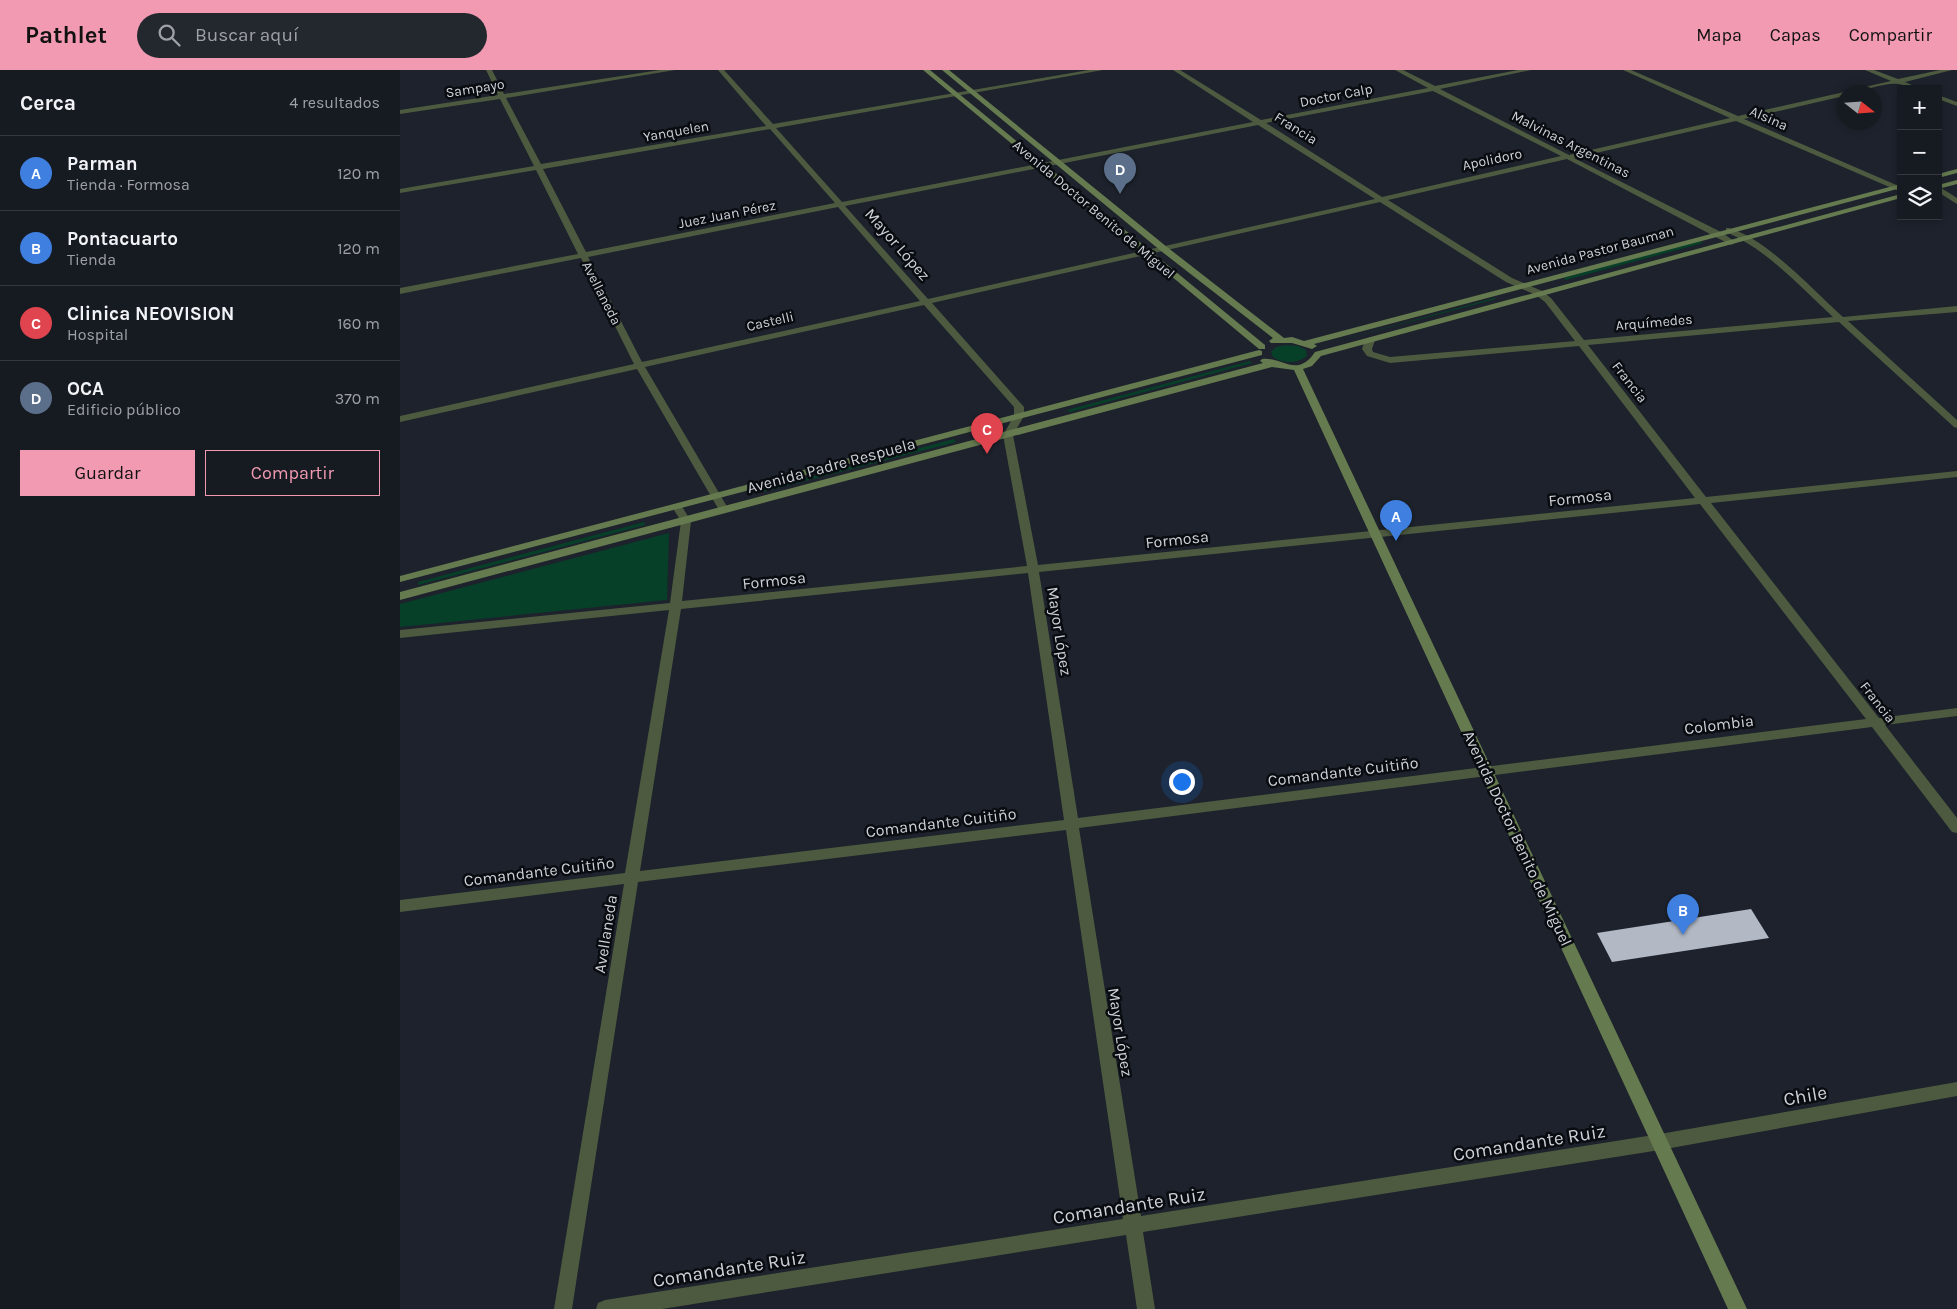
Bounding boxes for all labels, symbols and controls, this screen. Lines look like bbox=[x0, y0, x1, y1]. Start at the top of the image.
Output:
search box bbox=[137, 13, 487, 58]
text: Pathlet bbox=[25, 21, 107, 49]
icon: search bbox=[155, 21, 183, 49]
text: Buscar aquí bbox=[195, 24, 299, 46]
text: Mapa bbox=[1696, 24, 1742, 46]
text: Capas bbox=[1770, 24, 1821, 46]
text: Compartir bbox=[1849, 24, 1932, 46]
street label: Sampayo bbox=[444, 75, 506, 102]
street label: Doctor Calp bbox=[1298, 80, 1374, 111]
north arrow bbox=[1837, 85, 1882, 130]
map controls bbox=[1897, 85, 1942, 220]
button: + bbox=[1897, 85, 1942, 130]
text: Cerca bbox=[20, 91, 76, 115]
text: 4 resultados bbox=[289, 93, 380, 112]
street label: Alsina bbox=[1747, 103, 1790, 134]
street label: Malvinas Argentinas bbox=[1509, 107, 1633, 182]
street label: Francia bbox=[1271, 109, 1320, 148]
street label: Yanquelen bbox=[642, 117, 710, 146]
button: − bbox=[1897, 130, 1942, 175]
street label: Avenida Doctor Benito de Miguel bbox=[1010, 136, 1178, 282]
street label: Apolidoro bbox=[1461, 145, 1524, 174]
text: Parman bbox=[67, 153, 138, 175]
pin: D bbox=[1104, 153, 1136, 194]
text: A bbox=[31, 164, 41, 183]
text: 120 m bbox=[337, 164, 380, 183]
text: Tienda · Formosa bbox=[67, 175, 190, 194]
button: layers bbox=[1897, 175, 1942, 220]
street label: Juez Juan Pérez bbox=[677, 197, 777, 232]
street label: Mayor López bbox=[861, 204, 934, 284]
street label: Avenida Pastor Bauman bbox=[1524, 223, 1676, 278]
text: Pontacuarto bbox=[67, 228, 178, 250]
text: B bbox=[31, 239, 41, 258]
text: 120 m bbox=[337, 239, 380, 258]
text: Tienda bbox=[67, 250, 116, 269]
street label: Avellaneda bbox=[578, 259, 625, 328]
text: Clinica NEOVISION bbox=[67, 303, 234, 325]
street label: Castelli bbox=[745, 308, 795, 335]
street label: Arquímedes bbox=[1615, 311, 1693, 334]
text: C bbox=[31, 314, 41, 333]
text: 160 m bbox=[337, 314, 380, 333]
text: Hospital bbox=[67, 325, 128, 344]
street label: Francia bbox=[1608, 358, 1651, 406]
text: OCA bbox=[67, 378, 104, 400]
text: D bbox=[31, 389, 41, 408]
text: 370 m bbox=[335, 389, 380, 408]
text: Edificio público bbox=[67, 400, 181, 419]
pin: C bbox=[971, 413, 1003, 454]
street label: Avenida Padre Respuela bbox=[745, 434, 917, 497]
button: Guardar bbox=[20, 450, 195, 496]
button: Compartir bbox=[205, 450, 380, 496]
street label: Formosa bbox=[1548, 485, 1613, 510]
pin: A bbox=[1380, 500, 1412, 541]
street label: Formosa bbox=[1145, 527, 1210, 552]
street label: Formosa bbox=[742, 568, 807, 593]
street label: Mayor López bbox=[1043, 585, 1076, 677]
street label: Francia bbox=[1856, 678, 1899, 726]
street label: Colombia bbox=[1683, 711, 1755, 738]
street label: Avenida Doctor Benito de Miguel bbox=[1459, 727, 1576, 949]
street label: Comandante Cuitiño bbox=[1267, 753, 1419, 790]
your location bbox=[1169, 769, 1195, 795]
street label: Comandante Cuitiño bbox=[865, 804, 1017, 841]
street label: Comandante Cuitiño bbox=[463, 853, 615, 890]
street label: Avellaneda bbox=[590, 894, 621, 975]
pin: B bbox=[1667, 894, 1699, 935]
street label: Mayor López bbox=[1104, 986, 1137, 1078]
street label: Chile bbox=[1782, 1081, 1829, 1111]
street label: Comandante Ruiz bbox=[1451, 1120, 1607, 1166]
street label: Comandante Ruiz bbox=[1051, 1183, 1207, 1229]
street label: Comandante Ruiz bbox=[651, 1246, 807, 1292]

